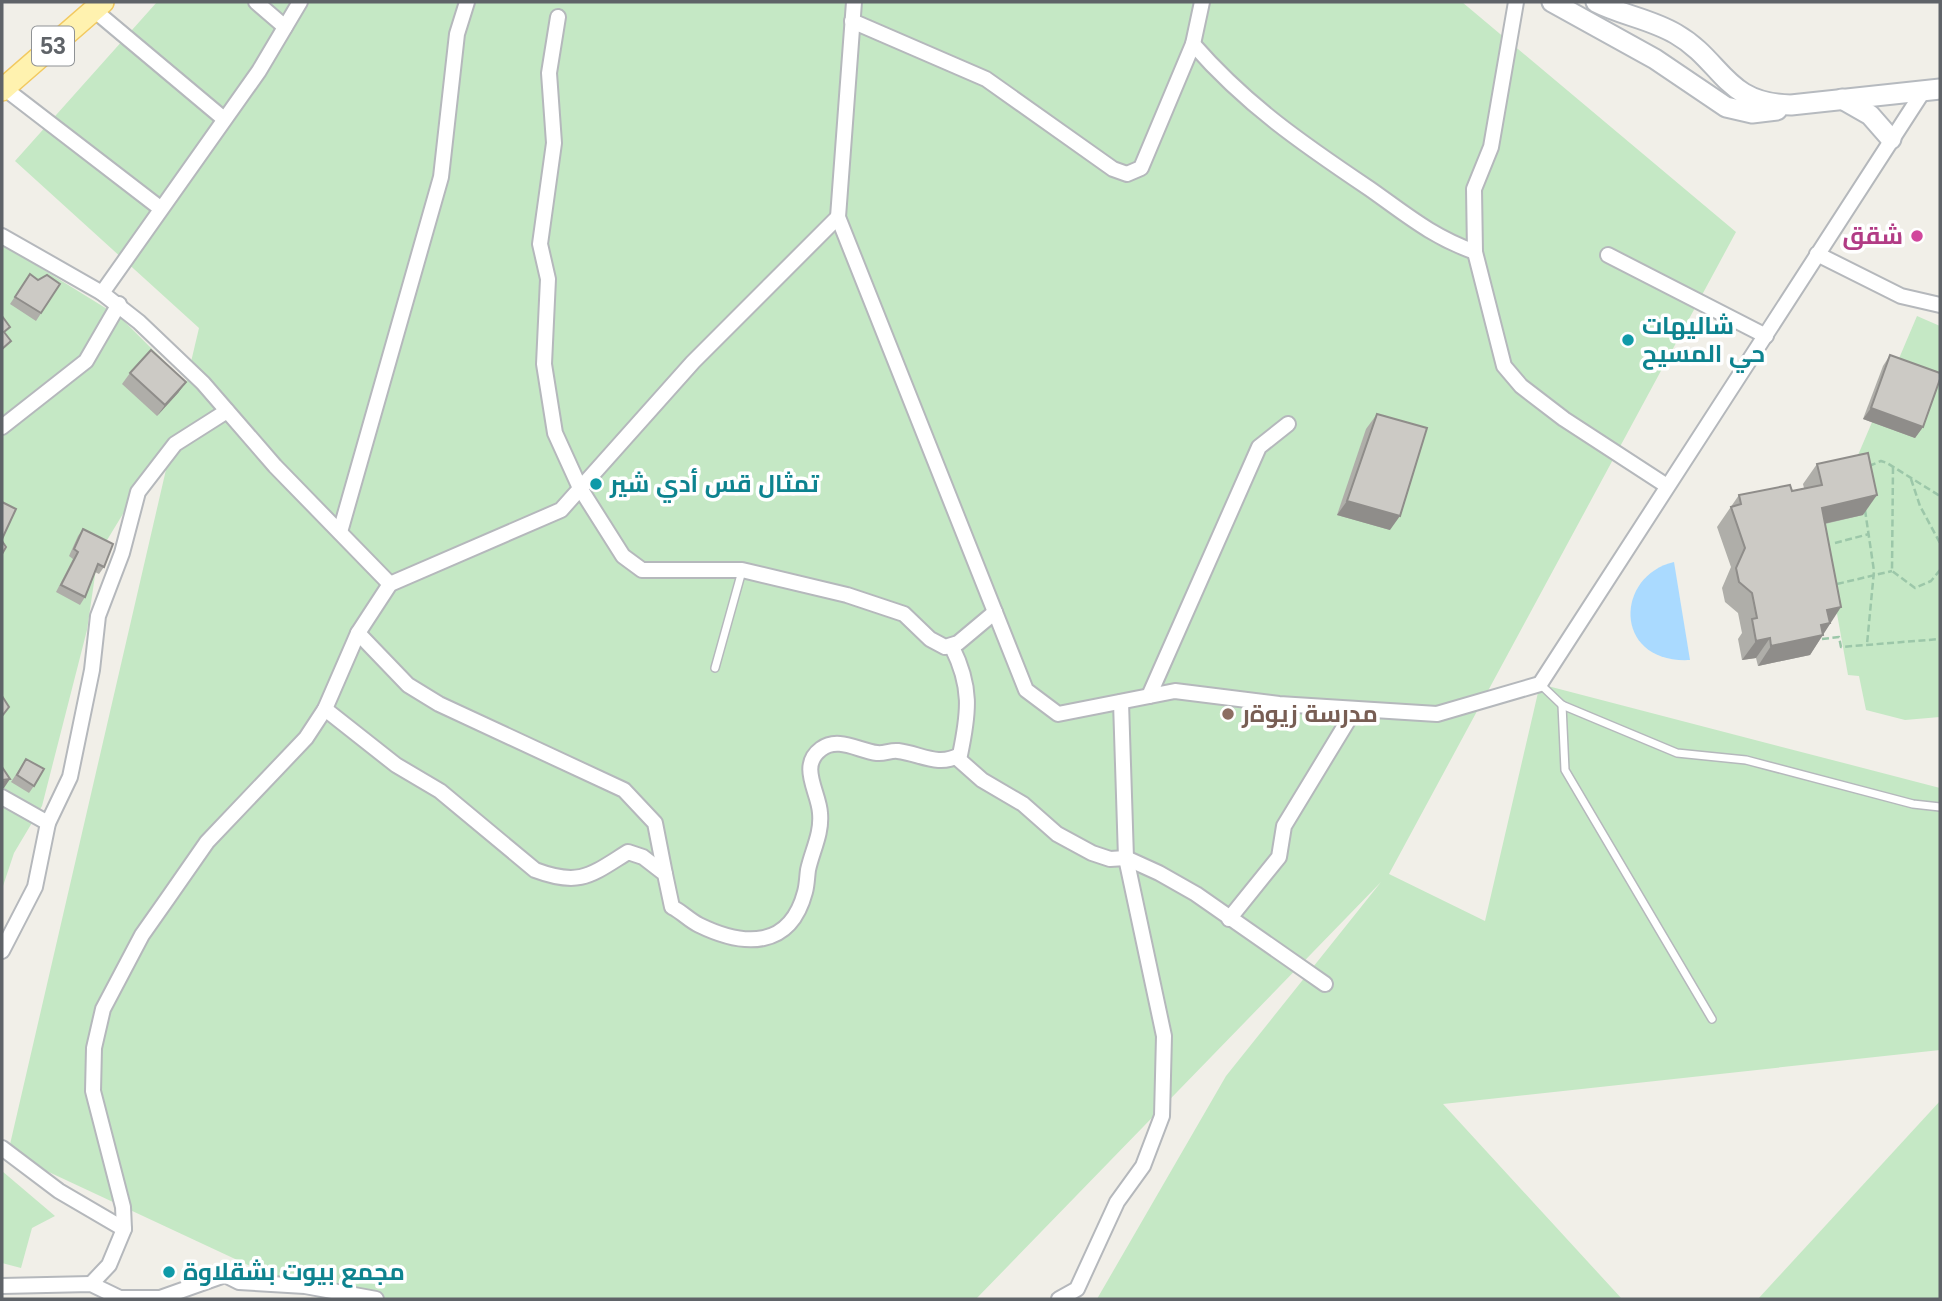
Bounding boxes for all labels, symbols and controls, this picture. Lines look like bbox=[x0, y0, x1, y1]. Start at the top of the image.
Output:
road number: 53 bbox=[32, 26, 74, 66]
place label: شقق bbox=[1842, 222, 1903, 250]
marker: شقق bbox=[1909, 228, 1925, 244]
place label: شاليهات حي المسيح bbox=[1642, 312, 1765, 373]
marker: شاليهات حي المسيح bbox=[1620, 332, 1636, 348]
place label: تمثال قس أدي شير bbox=[609, 468, 820, 503]
marker: تمثال قس أدي شير bbox=[588, 476, 604, 492]
place label: مدرسة زيوةر bbox=[1241, 700, 1378, 728]
marker: مدرسة زيوةر bbox=[1220, 706, 1236, 722]
place label: مجمع بيوت بشقلاوة bbox=[183, 1258, 405, 1288]
marker: مجمع بيوت بشقلاوة bbox=[161, 1264, 177, 1280]

